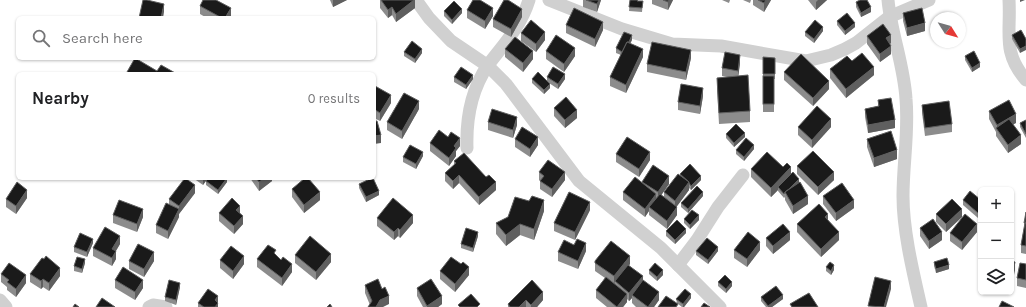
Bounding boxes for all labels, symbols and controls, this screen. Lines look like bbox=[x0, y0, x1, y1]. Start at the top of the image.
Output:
north arrow bbox=[930, 12, 966, 48]
search box bbox=[16, 16, 376, 60]
icon: search bbox=[30, 27, 52, 49]
text: Search here bbox=[62, 29, 143, 47]
text: Nearby bbox=[32, 88, 89, 108]
text: 0 results bbox=[308, 91, 360, 106]
map controls bbox=[978, 187, 1014, 295]
button: + bbox=[978, 187, 1014, 223]
button: − bbox=[978, 223, 1014, 259]
button: layers bbox=[978, 259, 1014, 295]

